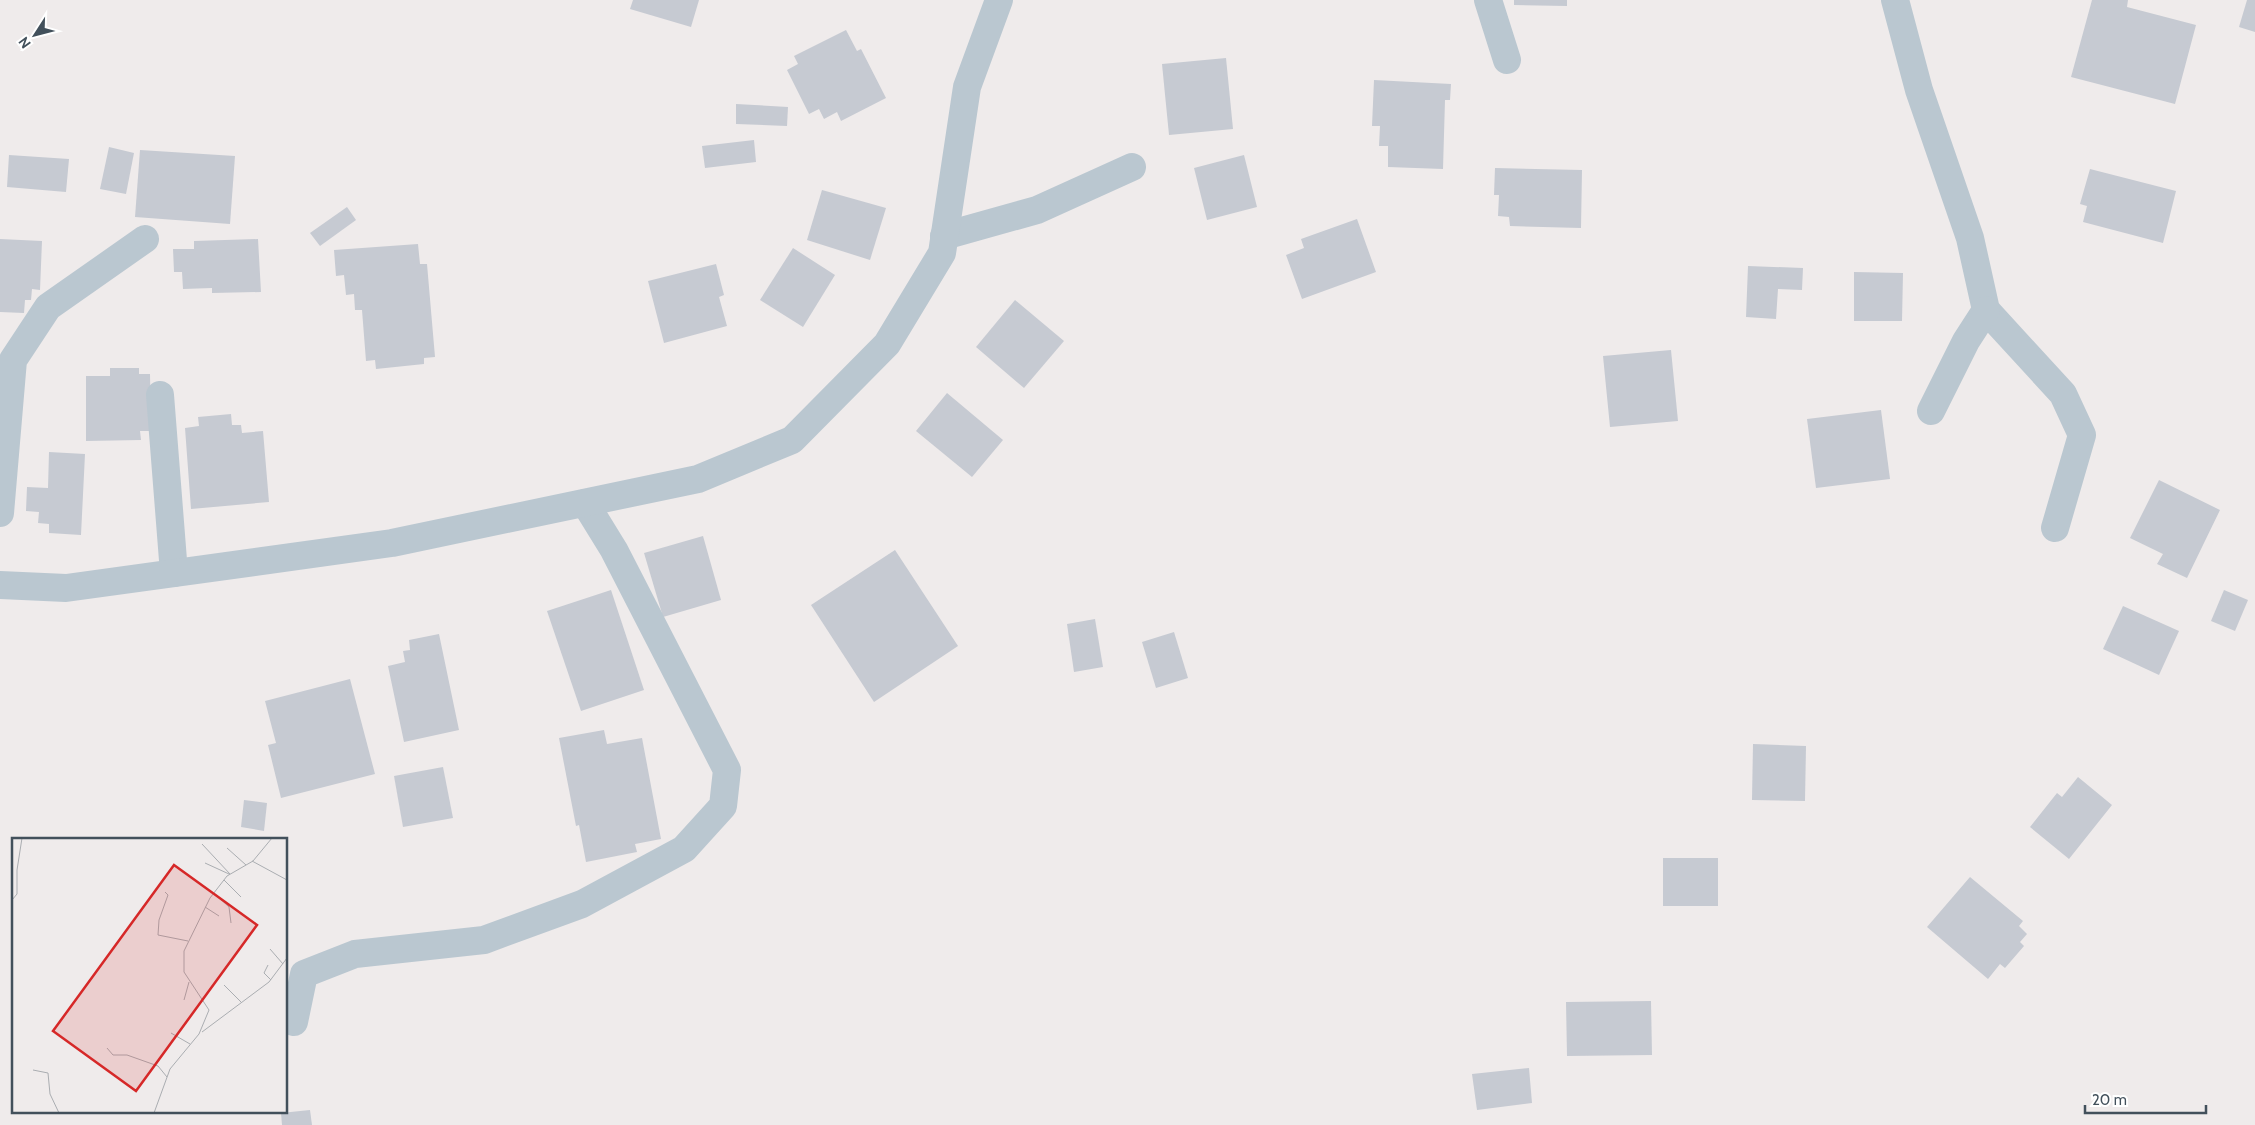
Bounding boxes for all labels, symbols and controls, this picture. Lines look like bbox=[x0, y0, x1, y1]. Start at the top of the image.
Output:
north arrow bbox=[10, 10, 60, 60]
text: N bbox=[14, 33, 35, 52]
inset map bbox=[12, 838, 288, 1112]
scale bar bbox=[2085, 1082, 2206, 1114]
text: 20 m bbox=[2092, 1091, 2127, 1109]

